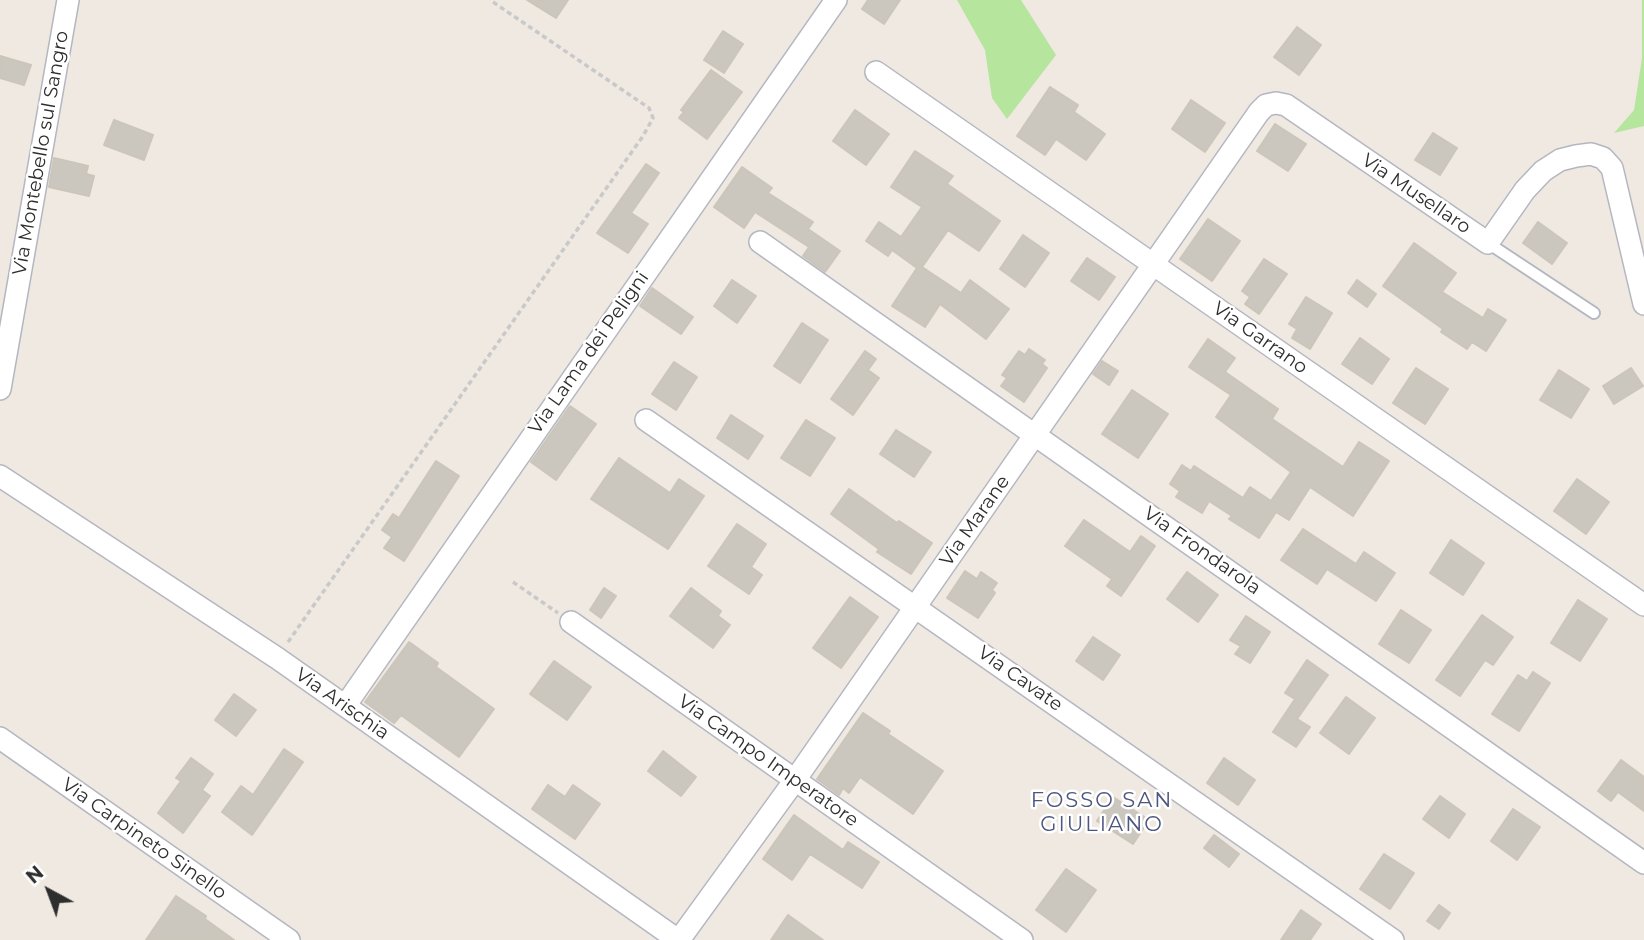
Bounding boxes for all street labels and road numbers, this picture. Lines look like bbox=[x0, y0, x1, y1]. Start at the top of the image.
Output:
street label: Via Montebello sul Sangro bbox=[8, 29, 74, 277]
street label: Via Musellaro bbox=[1357, 149, 1475, 239]
street label: Via Lama dei Peligni bbox=[524, 267, 654, 439]
street label: Via Garrano bbox=[1208, 297, 1312, 379]
street label: Via Marane bbox=[935, 471, 1015, 571]
street label: Via Frondarola bbox=[1139, 502, 1265, 600]
street label: Via Cavate bbox=[973, 641, 1067, 717]
street label: Via Arischia bbox=[291, 663, 393, 745]
street label: Via Campo Imperatore bbox=[673, 690, 863, 832]
street label: Via Carpineto Sinello bbox=[57, 773, 231, 905]

